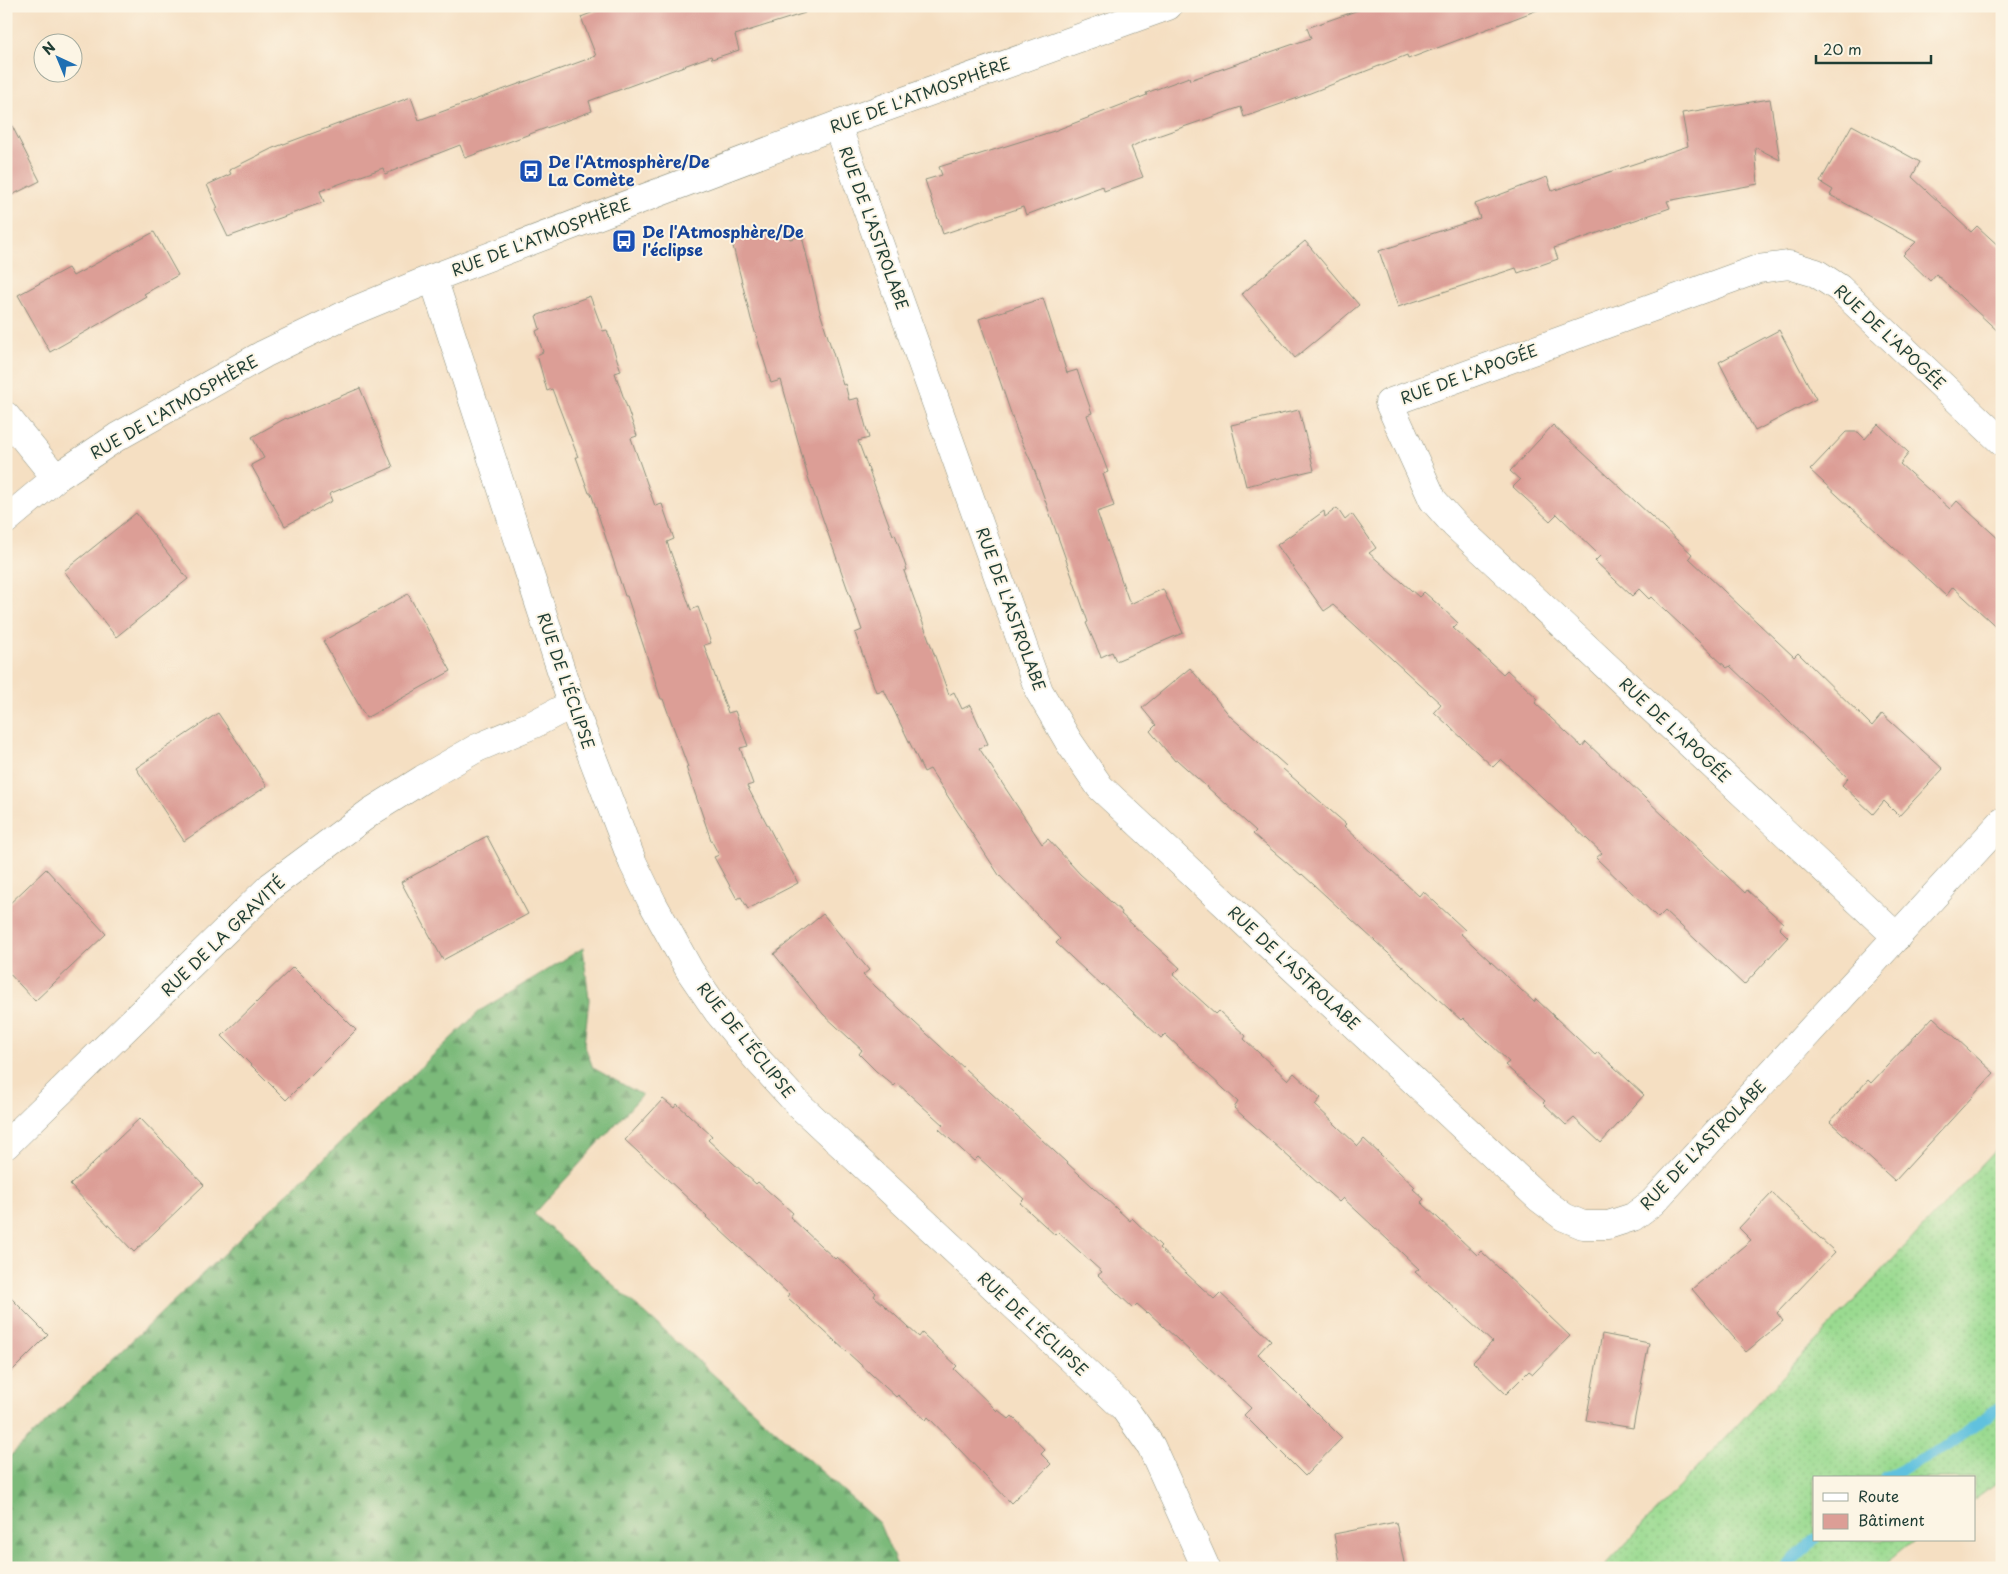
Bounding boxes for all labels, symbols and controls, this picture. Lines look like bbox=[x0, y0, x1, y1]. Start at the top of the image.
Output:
north arrow bbox=[32, 32, 82, 82]
scale bar bbox=[1816, 32, 1930, 64]
text: N bbox=[37, 37, 60, 60]
text: 20 m bbox=[1823, 37, 1862, 60]
street label: RUE DE L'ATMOSPHÈRE bbox=[826, 50, 1013, 138]
street label: RUE DE L'ASTROLABE bbox=[834, 142, 916, 313]
place label: De l'Atmosphère/De La Comète bbox=[548, 149, 710, 191]
bus stop icon: De l'Atmosphère/De La Comète bbox=[518, 158, 544, 184]
street label: RUE DE L'ATMOSPHÈRE bbox=[447, 191, 634, 281]
place label: De l'Atmosphère/De l'éclipse bbox=[642, 219, 804, 261]
bus stop icon: De l'Atmosphère/De l'éclipse bbox=[611, 228, 637, 254]
street label: RUE DE L'APOGÉE bbox=[1830, 278, 1952, 394]
street label: RUE DE L'APOGÉE bbox=[1396, 337, 1541, 409]
street label: RUE DE L'ATMOSPHÈRE bbox=[85, 348, 262, 464]
street label: RUE DE L'ASTROLABE bbox=[971, 523, 1053, 694]
street label: RUE DE L'ÉCLIPSE bbox=[532, 609, 602, 752]
street label: RUE DE L'APOGÉE bbox=[1615, 671, 1737, 787]
street label: RUE DE LA GRAVITÉ bbox=[155, 869, 290, 1001]
street label: RUE DE L'ASTROLABE bbox=[1223, 900, 1366, 1035]
street label: RUE DE L'ÉCLIPSE bbox=[692, 976, 801, 1103]
street label: RUE DE L'ASTROLABE bbox=[1634, 1074, 1771, 1215]
street label: RUE DE L'ÉCLIPSE bbox=[973, 1266, 1094, 1381]
legend bbox=[1813, 1476, 1976, 1542]
text: Route bbox=[1858, 1484, 1899, 1507]
text: Bâtiment bbox=[1858, 1508, 1925, 1531]

